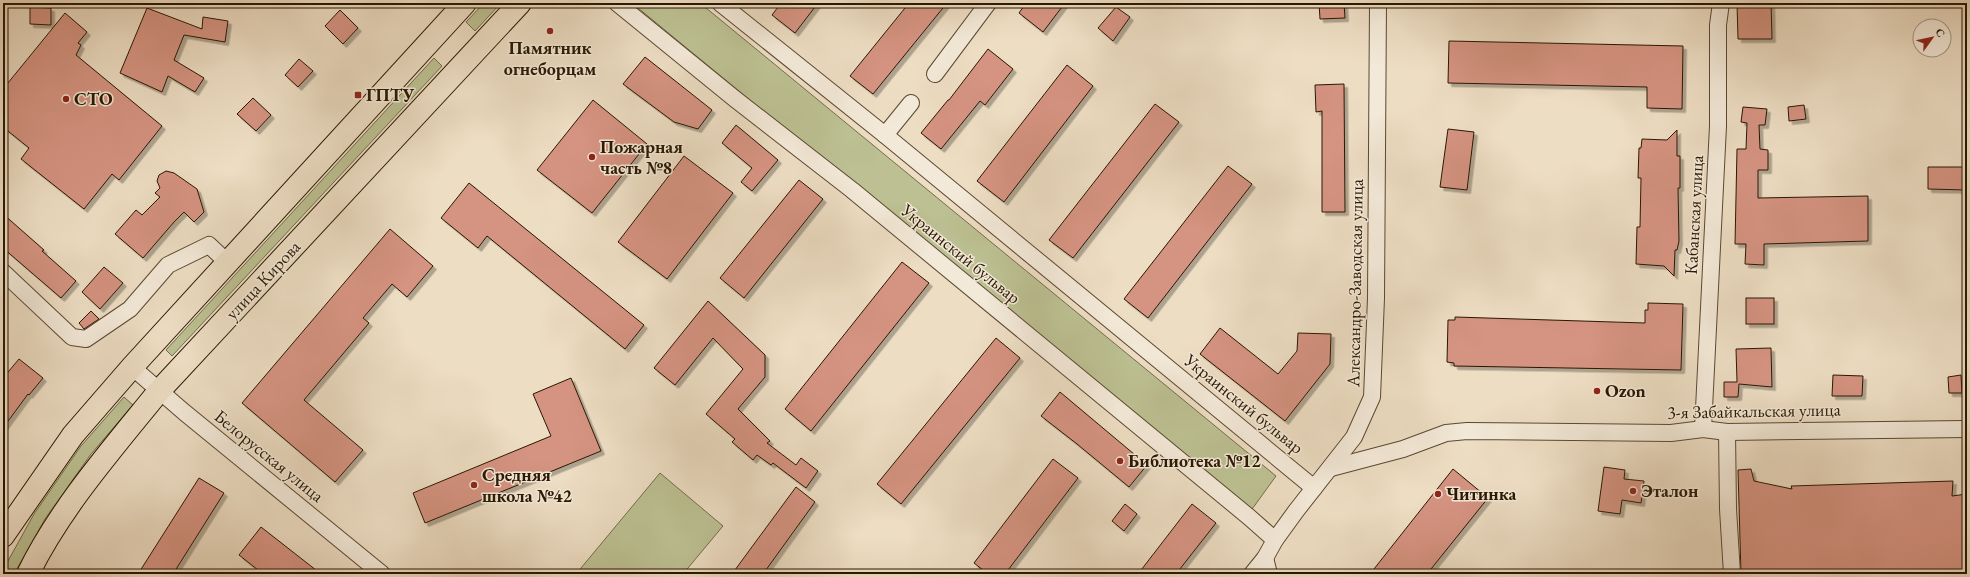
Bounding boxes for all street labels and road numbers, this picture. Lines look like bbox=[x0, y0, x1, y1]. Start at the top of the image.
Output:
street label: Кабанская улица bbox=[1679, 154, 1708, 275]
street label: Александро-Заводская улица bbox=[1341, 178, 1368, 388]
street label: Украинский бульвар bbox=[896, 198, 1026, 309]
street label: улица Кирова bbox=[220, 235, 306, 324]
street label: Украинский бульвар bbox=[1179, 348, 1309, 459]
street label: 3-я Забайкальская улица bbox=[1667, 397, 1842, 424]
street label: Белорусская улица bbox=[210, 404, 330, 507]

